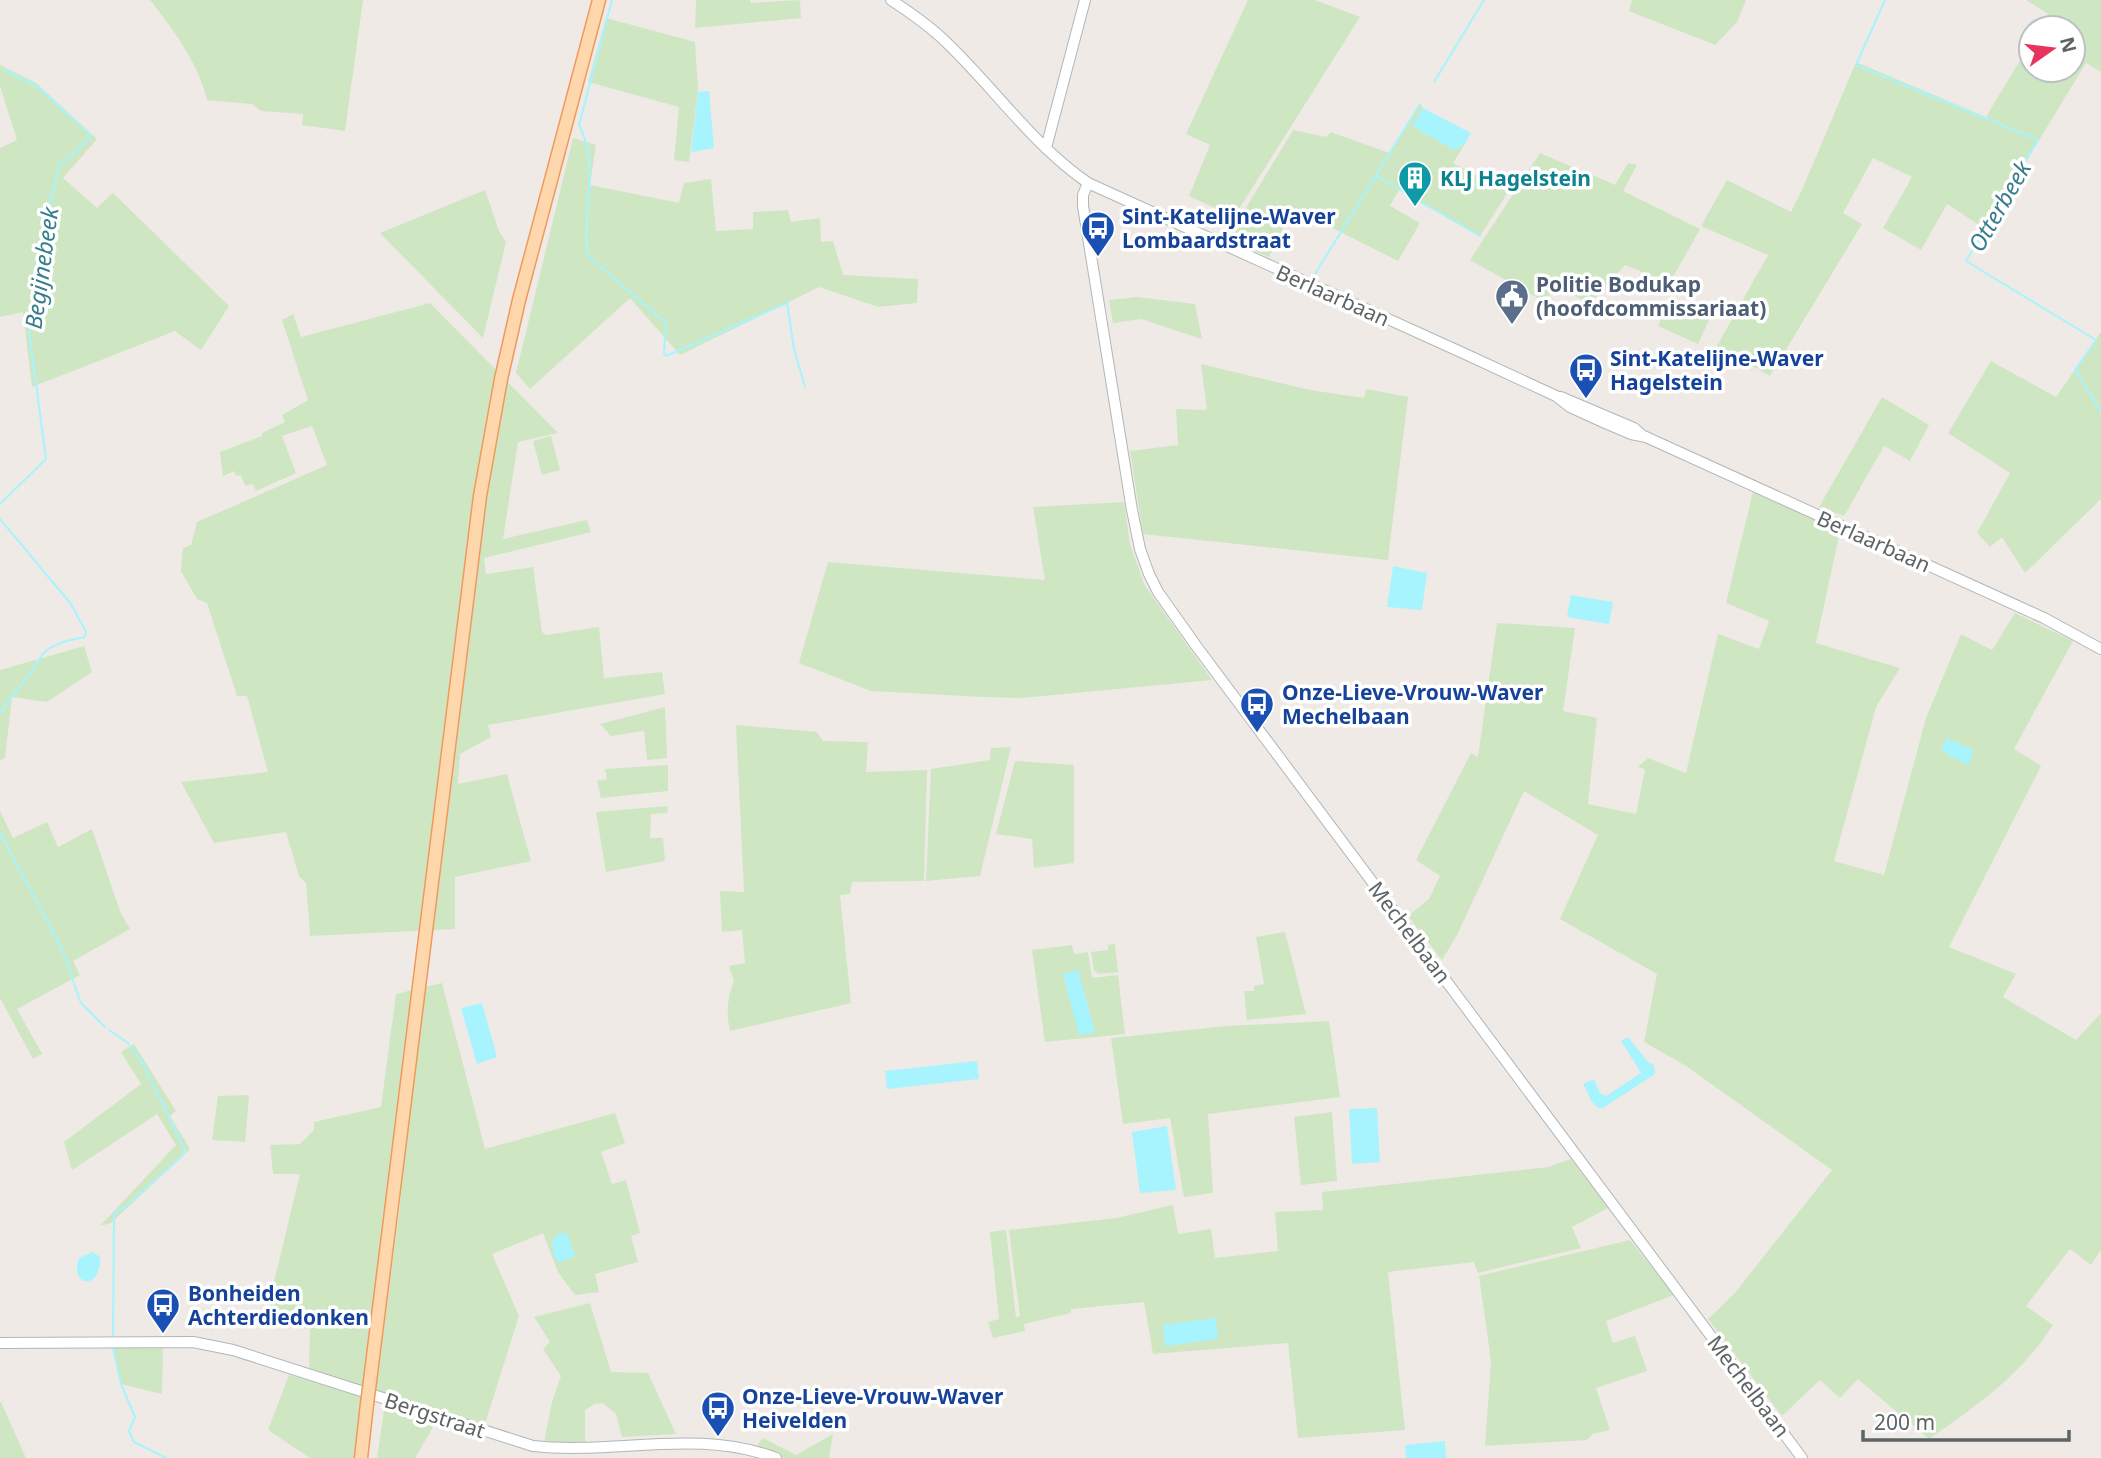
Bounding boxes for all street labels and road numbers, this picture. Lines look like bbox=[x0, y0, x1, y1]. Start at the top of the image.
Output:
street label: Berlaarbaan bbox=[1272, 258, 1394, 332]
street label: Berlaarbaan bbox=[1813, 504, 1935, 578]
street label: Mechelbaan bbox=[1363, 875, 1457, 989]
street label: Mechelbaan bbox=[1702, 1329, 1796, 1443]
street label: Bergstraat bbox=[381, 1386, 489, 1444]

